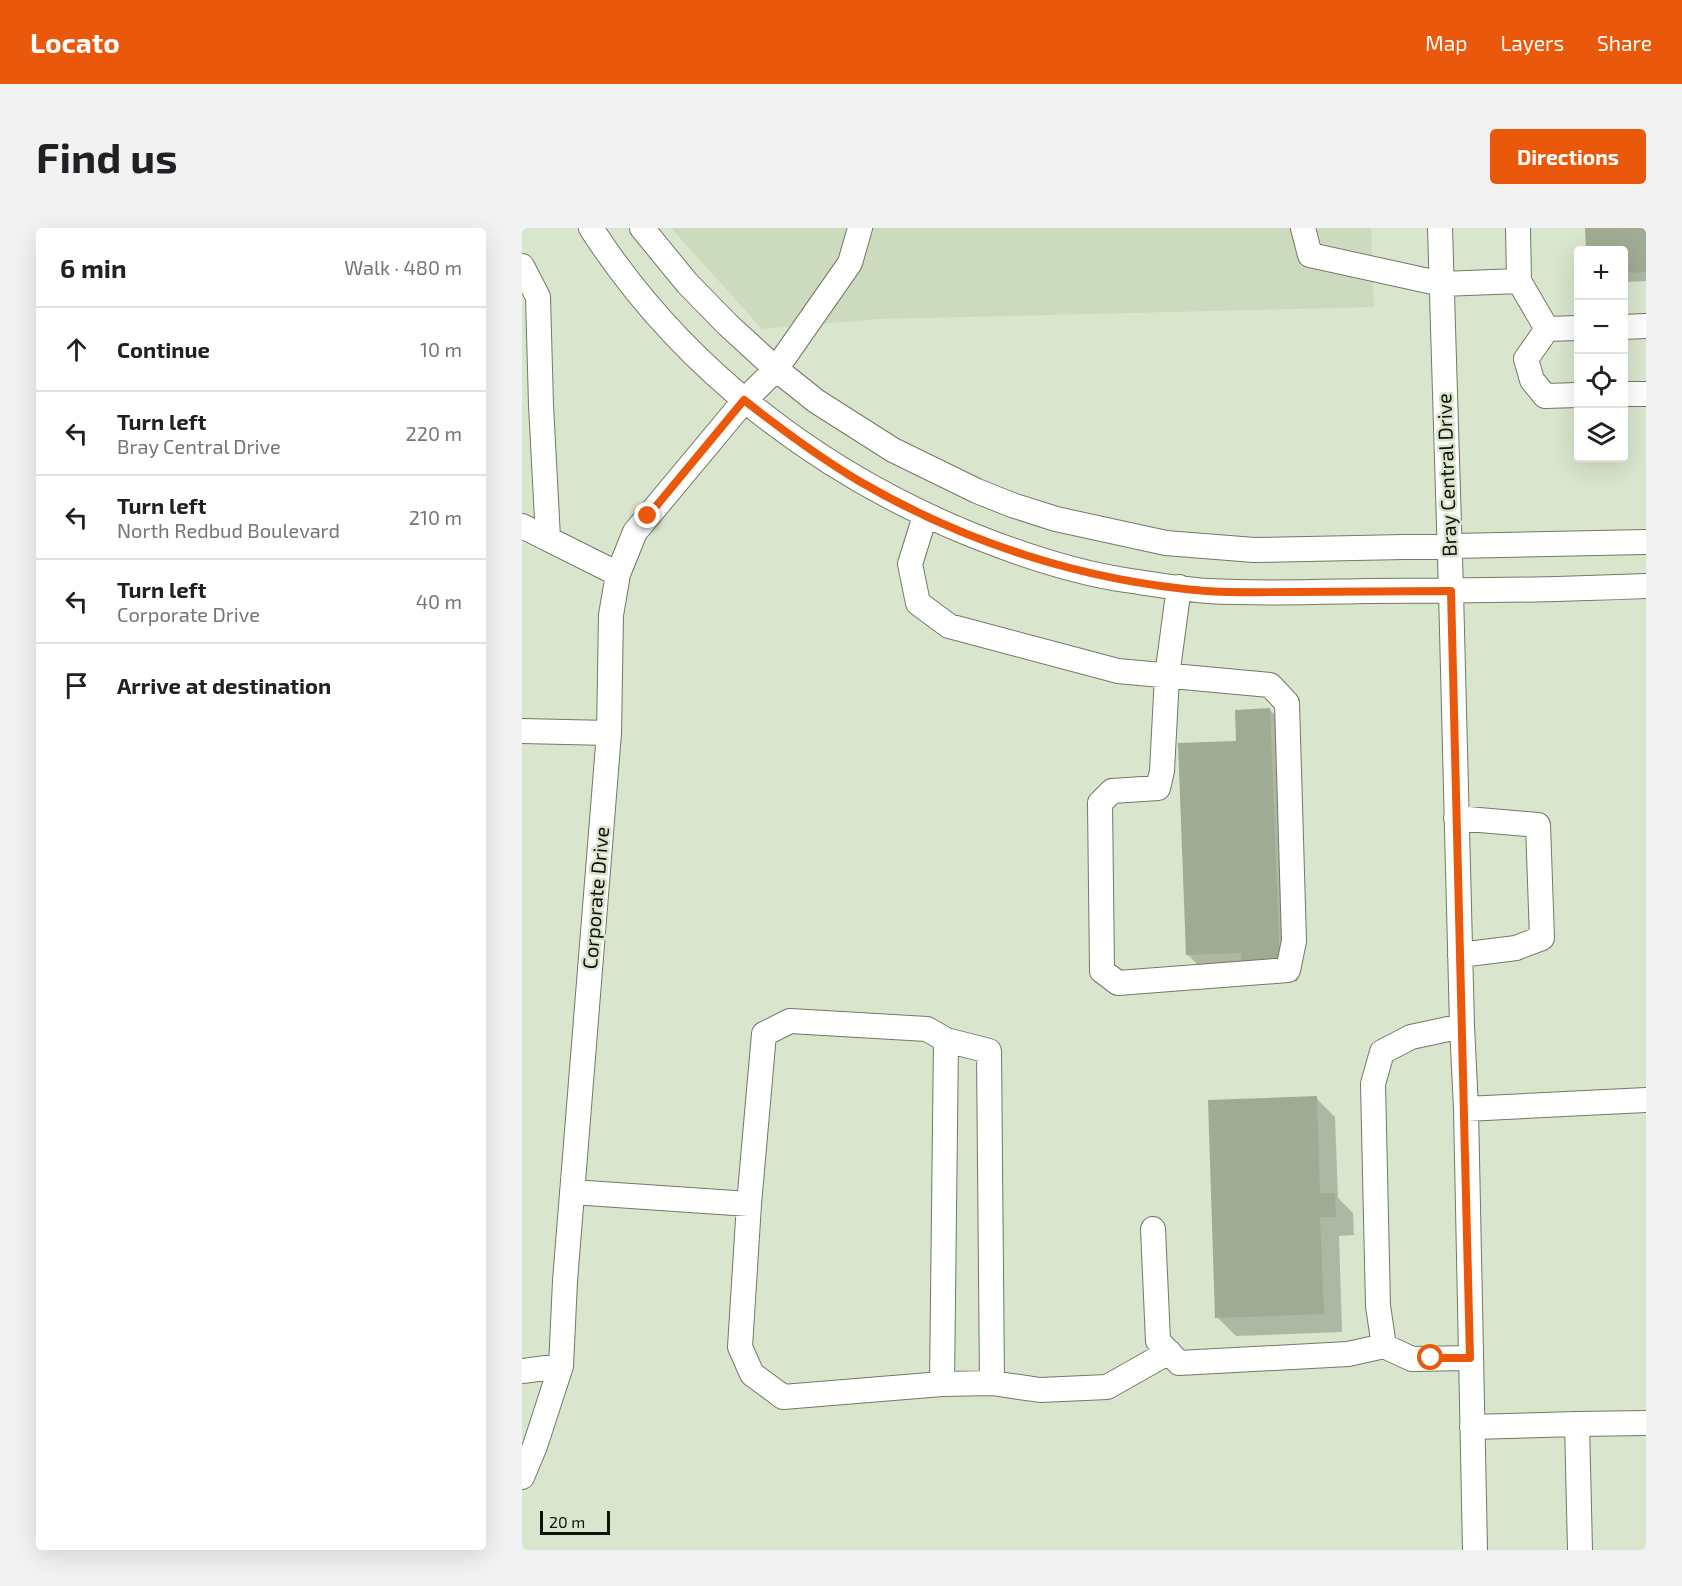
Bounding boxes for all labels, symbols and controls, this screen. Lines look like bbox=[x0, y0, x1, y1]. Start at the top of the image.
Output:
text: Locato bbox=[30, 25, 120, 59]
text: Map bbox=[1425, 30, 1467, 55]
text: Layers bbox=[1500, 30, 1564, 55]
text: Share bbox=[1597, 30, 1652, 55]
button: Directions bbox=[1490, 129, 1646, 184]
text: Find us bbox=[36, 131, 178, 181]
map controls bbox=[1574, 246, 1628, 462]
button: + bbox=[1574, 246, 1628, 300]
text: 6 min bbox=[60, 252, 127, 283]
text: Walk · 480 m bbox=[344, 255, 462, 279]
button: − bbox=[1574, 300, 1628, 354]
icon: ahead bbox=[60, 333, 93, 366]
text: Continue bbox=[117, 336, 210, 362]
text: 10 m bbox=[420, 337, 462, 361]
button: locate bbox=[1574, 354, 1628, 408]
street label: Bray Central Drive bbox=[1431, 393, 1461, 557]
text: Turn left bbox=[117, 408, 206, 434]
button: layers bbox=[1574, 408, 1628, 462]
icon: left bbox=[60, 417, 93, 450]
text: 220 m bbox=[405, 421, 462, 445]
text: Bray Central Drive bbox=[117, 434, 281, 458]
text: Turn left bbox=[117, 492, 206, 518]
icon: left bbox=[60, 501, 93, 534]
route end bbox=[634, 502, 660, 528]
text: 210 m bbox=[409, 505, 462, 529]
text: North Redbud Boulevard bbox=[117, 518, 340, 542]
text: Turn left bbox=[117, 576, 206, 602]
icon: left bbox=[60, 585, 93, 618]
text: 40 m bbox=[416, 589, 462, 613]
text: Corporate Drive bbox=[117, 602, 260, 626]
icon: arrive bbox=[60, 669, 93, 702]
text: Arrive at destination bbox=[117, 672, 331, 698]
street label: Corporate Drive bbox=[577, 826, 613, 970]
route start bbox=[1417, 1344, 1443, 1370]
scale bar bbox=[540, 1508, 610, 1536]
text: 20 m bbox=[549, 1512, 585, 1531]

